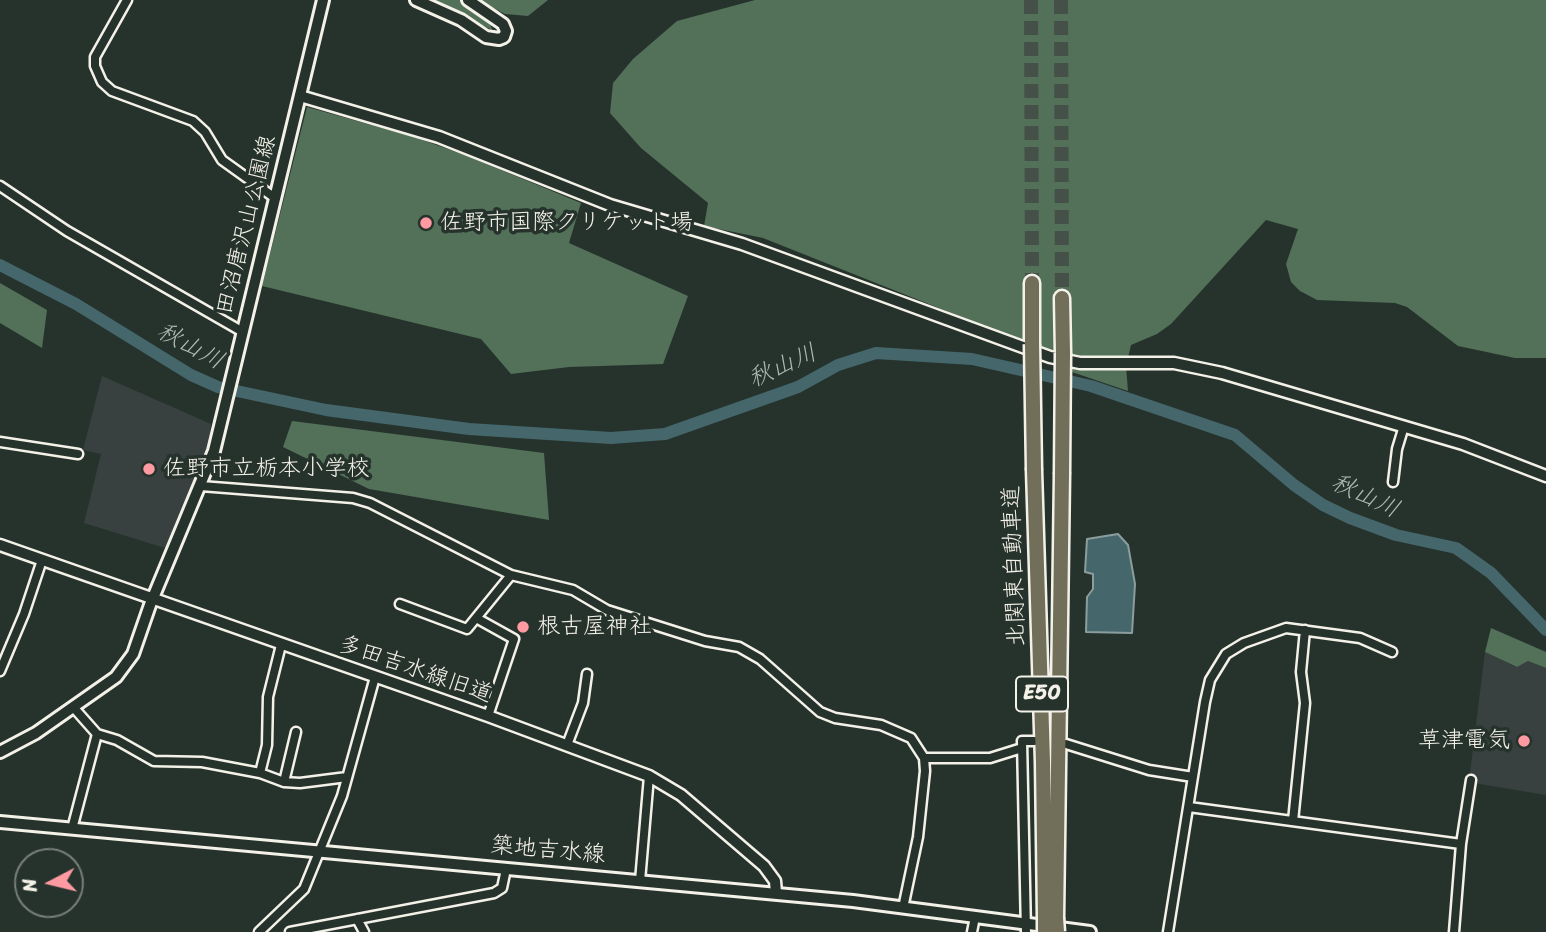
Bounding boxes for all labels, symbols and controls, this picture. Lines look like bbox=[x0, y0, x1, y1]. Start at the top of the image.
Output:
street label: 田沼唐沢山公園線 bbox=[211, 132, 283, 318]
place label: 佐野市国際クリケット場 bbox=[440, 209, 693, 237]
marker: 佐野市国際クリケット場 bbox=[418, 215, 434, 231]
water label: 秋山川 bbox=[151, 317, 229, 377]
water label: 秋山川 bbox=[744, 339, 822, 395]
place label: 佐野市立栃本小学校 bbox=[163, 455, 370, 483]
marker: 佐野市立栃本小学校 bbox=[141, 461, 157, 477]
water label: 秋山川 bbox=[1326, 469, 1404, 525]
street label: 北関東自動車道 bbox=[998, 485, 1032, 647]
place label: 根古屋神社 bbox=[537, 613, 652, 641]
marker: 根古屋神社 bbox=[515, 619, 531, 635]
street label: 多田吉水線旧道 bbox=[334, 631, 496, 709]
road number: E50 bbox=[1016, 676, 1068, 712]
place label: 草津電気 bbox=[1418, 727, 1510, 755]
marker: 草津電気 bbox=[1516, 733, 1532, 749]
street label: 築地吉水線 bbox=[490, 832, 606, 870]
north arrow bbox=[14, 848, 84, 918]
text: N bbox=[12, 877, 47, 894]

